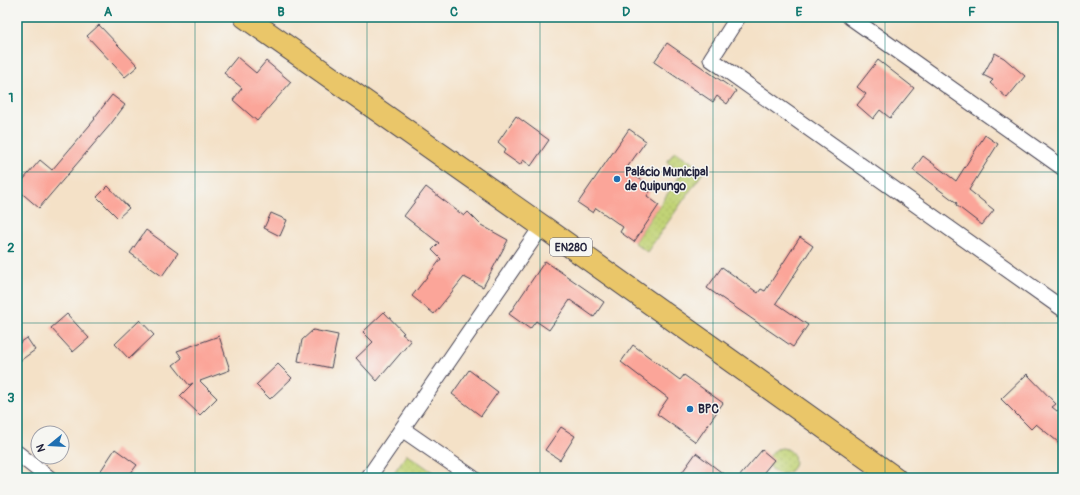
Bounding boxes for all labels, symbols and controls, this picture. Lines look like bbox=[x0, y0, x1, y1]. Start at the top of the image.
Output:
text: A bbox=[104, 4, 113, 20]
text: B bbox=[277, 4, 285, 20]
text: C bbox=[450, 4, 458, 20]
text: D bbox=[622, 4, 630, 20]
text: E bbox=[796, 4, 803, 20]
text: F bbox=[968, 4, 976, 20]
text: 1 bbox=[8, 90, 14, 106]
place label: Palácio Municipal de Quipungo bbox=[625, 165, 709, 194]
marker: Palácio Municipal de Quipungo bbox=[612, 174, 622, 184]
road number: EN280 bbox=[550, 238, 592, 256]
text: 2 bbox=[7, 240, 15, 256]
text: 3 bbox=[7, 390, 15, 406]
place label: BPC bbox=[698, 402, 719, 417]
marker: BPC bbox=[685, 404, 695, 414]
north arrow bbox=[30, 425, 70, 465]
text: N bbox=[33, 442, 48, 453]

